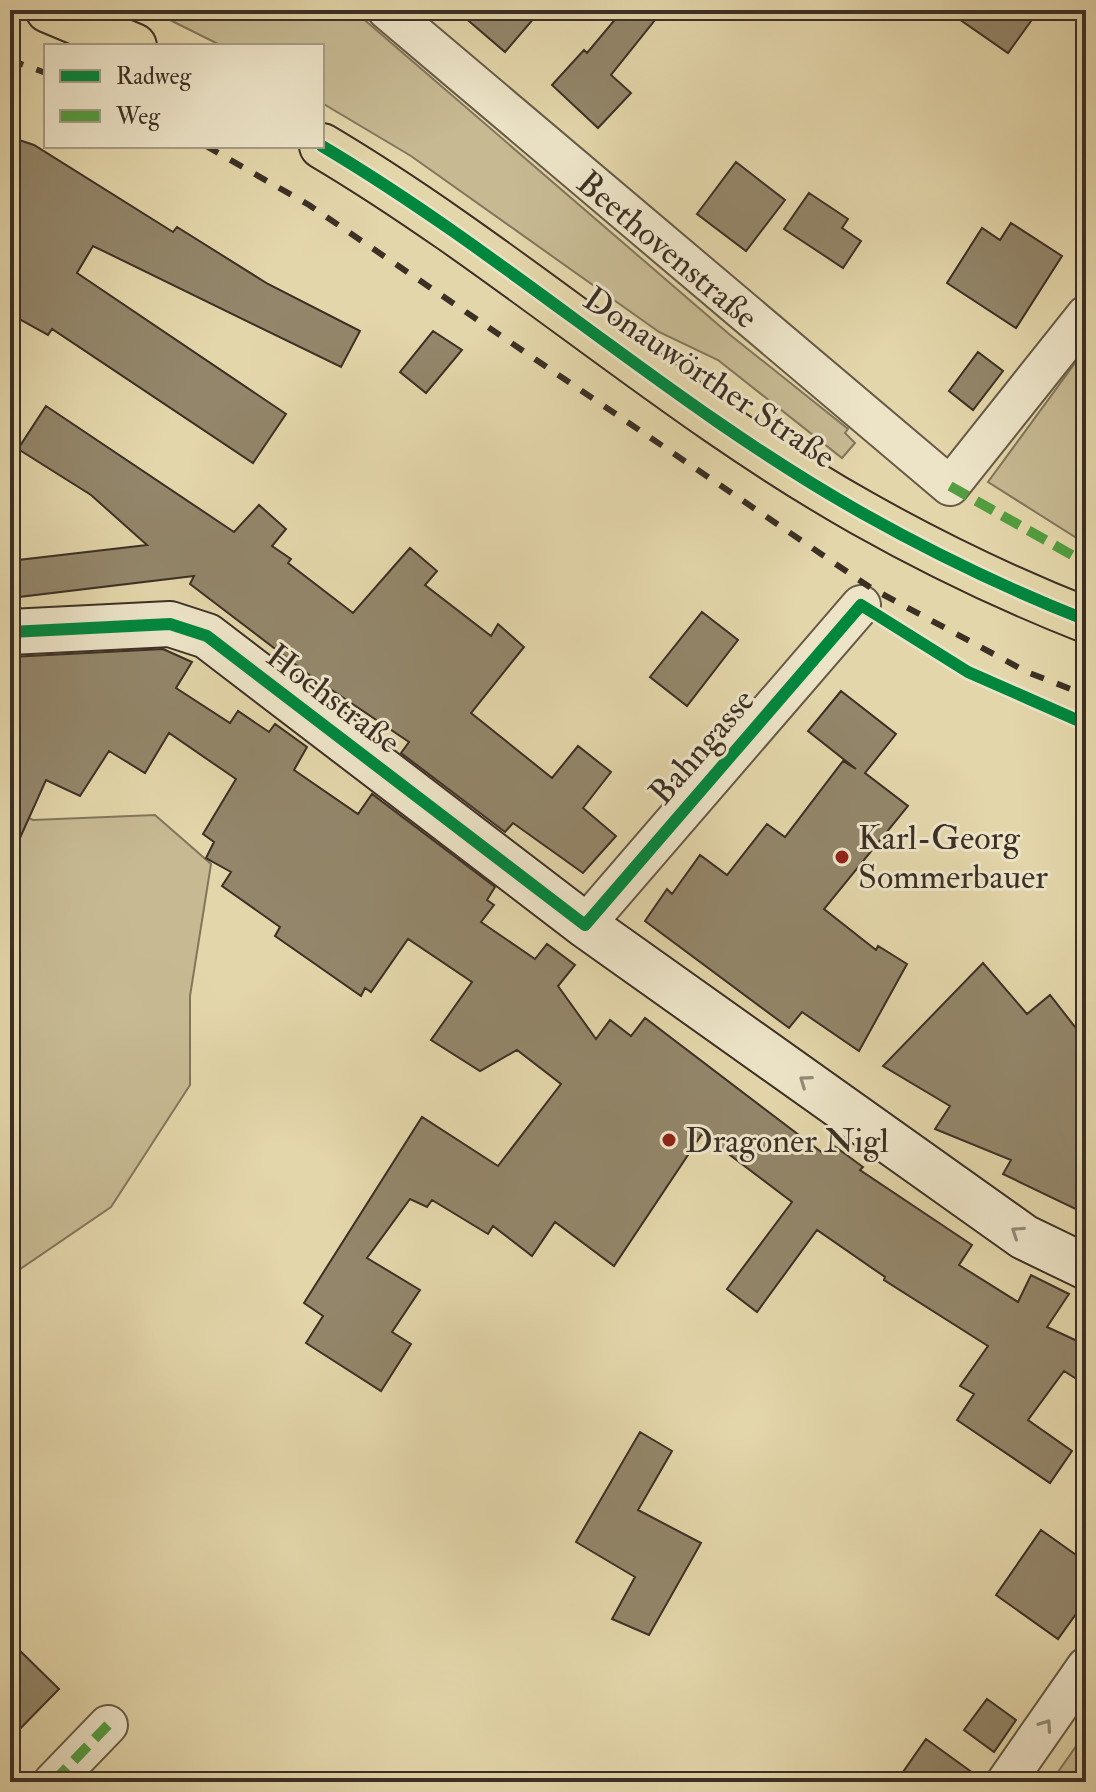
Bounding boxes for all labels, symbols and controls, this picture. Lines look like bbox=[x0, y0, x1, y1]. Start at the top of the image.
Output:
legend bbox=[44, 44, 324, 148]
text: Radweg bbox=[116, 61, 192, 92]
text: Weg bbox=[115, 101, 161, 132]
street label: Beethovenstraße bbox=[568, 162, 767, 338]
street label: Donauwörther Straße bbox=[575, 278, 843, 479]
street label: Hochstraße bbox=[257, 635, 409, 764]
street label: Bahngasse bbox=[640, 680, 764, 814]
place label: Karl-Georg Sommerbauer bbox=[858, 817, 1048, 899]
marker: Karl-Georg Sommerbauer bbox=[833, 848, 851, 866]
one-way arrow bbox=[799, 1076, 813, 1091]
place label: Dragoner Nigl bbox=[685, 1120, 889, 1163]
marker: Dragoner Nigl bbox=[660, 1131, 678, 1149]
one-way arrow bbox=[1011, 1226, 1025, 1241]
one-way arrow bbox=[1036, 1719, 1051, 1733]

